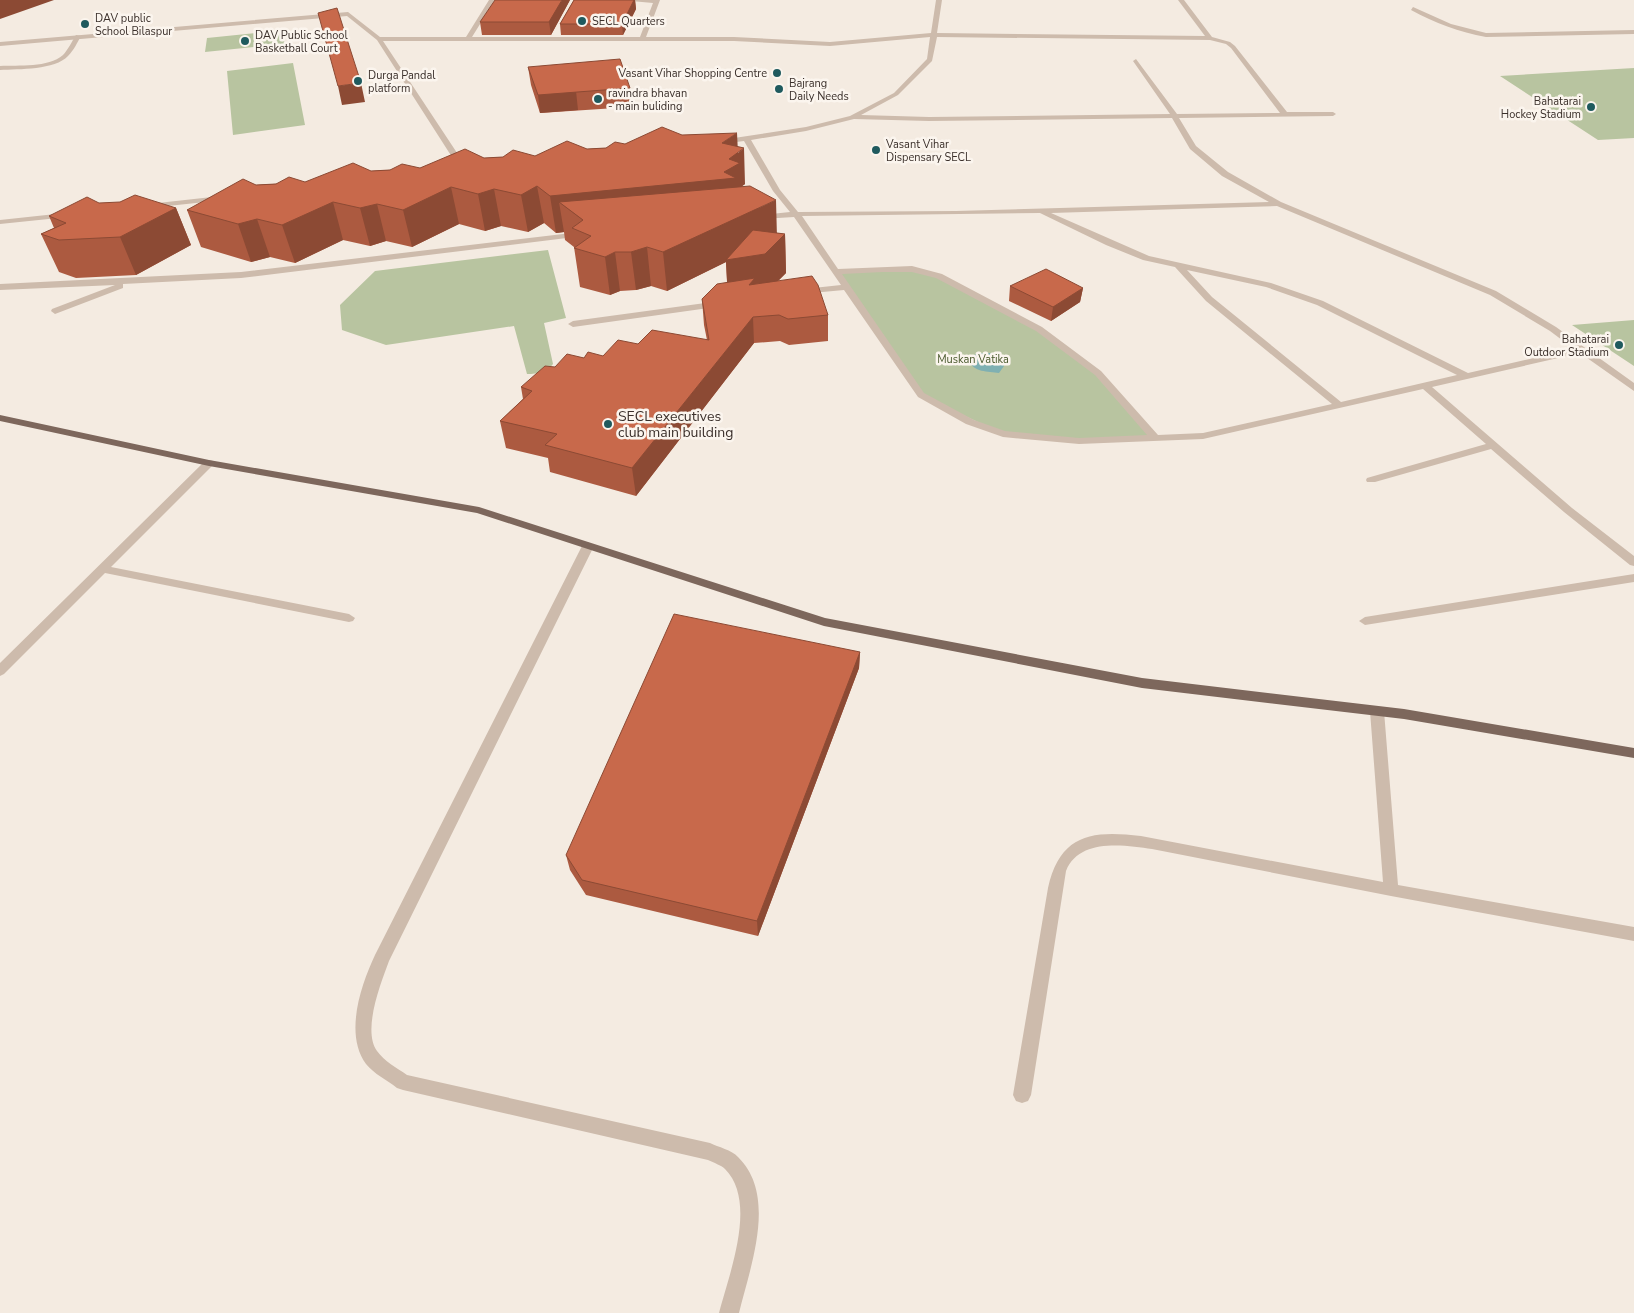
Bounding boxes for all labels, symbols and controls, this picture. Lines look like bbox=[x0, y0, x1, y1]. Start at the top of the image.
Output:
place label: DAV public School Bilaspur bbox=[95, 11, 172, 39]
place label: SECL Quarters bbox=[592, 14, 665, 29]
marker: SECL Quarters bbox=[576, 15, 588, 27]
marker: DAV public School Bilaspur bbox=[79, 18, 91, 30]
place label: DAV Public School Basketball Court bbox=[255, 28, 348, 56]
marker: DAV Public School Basketball Court bbox=[239, 35, 251, 47]
place label: Vasant Vihar Shopping Centre bbox=[617, 66, 767, 81]
marker: Vasant Vihar Shopping Centre bbox=[771, 67, 783, 79]
place label: Durga Pandal platform bbox=[368, 68, 436, 96]
marker: Durga Pandal platform bbox=[352, 75, 364, 87]
place label: Bajrang Daily Needs bbox=[789, 76, 849, 104]
marker: Bajrang Daily Needs bbox=[773, 83, 785, 95]
place label: ravindra bhavan - main buliding bbox=[608, 86, 687, 114]
marker: ravindra bhavan - main buliding bbox=[592, 93, 604, 105]
place label: Bahatarai Hockey Stadium bbox=[1501, 94, 1581, 122]
marker: Bahatarai Hockey Stadium bbox=[1585, 101, 1597, 113]
place label: Vasant Vihar Dispensary SECL bbox=[885, 137, 971, 165]
marker: Vasant Vihar Dispensary SECL bbox=[870, 144, 882, 156]
place label: Bahatarai Outdoor Stadium bbox=[1524, 332, 1609, 360]
marker: Bahatarai Outdoor Stadium bbox=[1613, 339, 1625, 351]
park label: Muskan Vatika bbox=[937, 352, 1009, 367]
place label: SECL executives club main building bbox=[618, 407, 733, 442]
marker: SECL executives club main building bbox=[602, 418, 614, 430]

